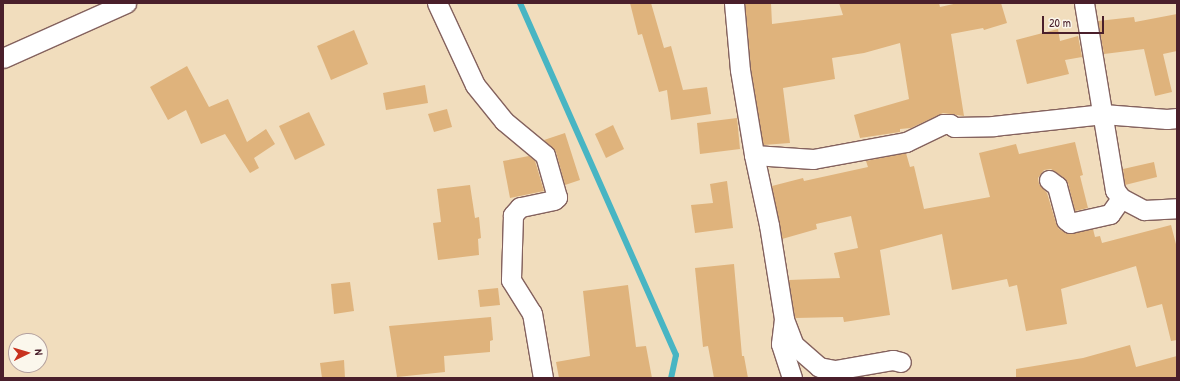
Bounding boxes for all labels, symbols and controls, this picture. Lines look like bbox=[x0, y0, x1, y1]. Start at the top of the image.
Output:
scale bar bbox=[1044, 8, 1106, 34]
text: 20 m bbox=[1049, 14, 1071, 31]
north arrow bbox=[8, 333, 48, 373]
text: N bbox=[32, 349, 46, 356]

